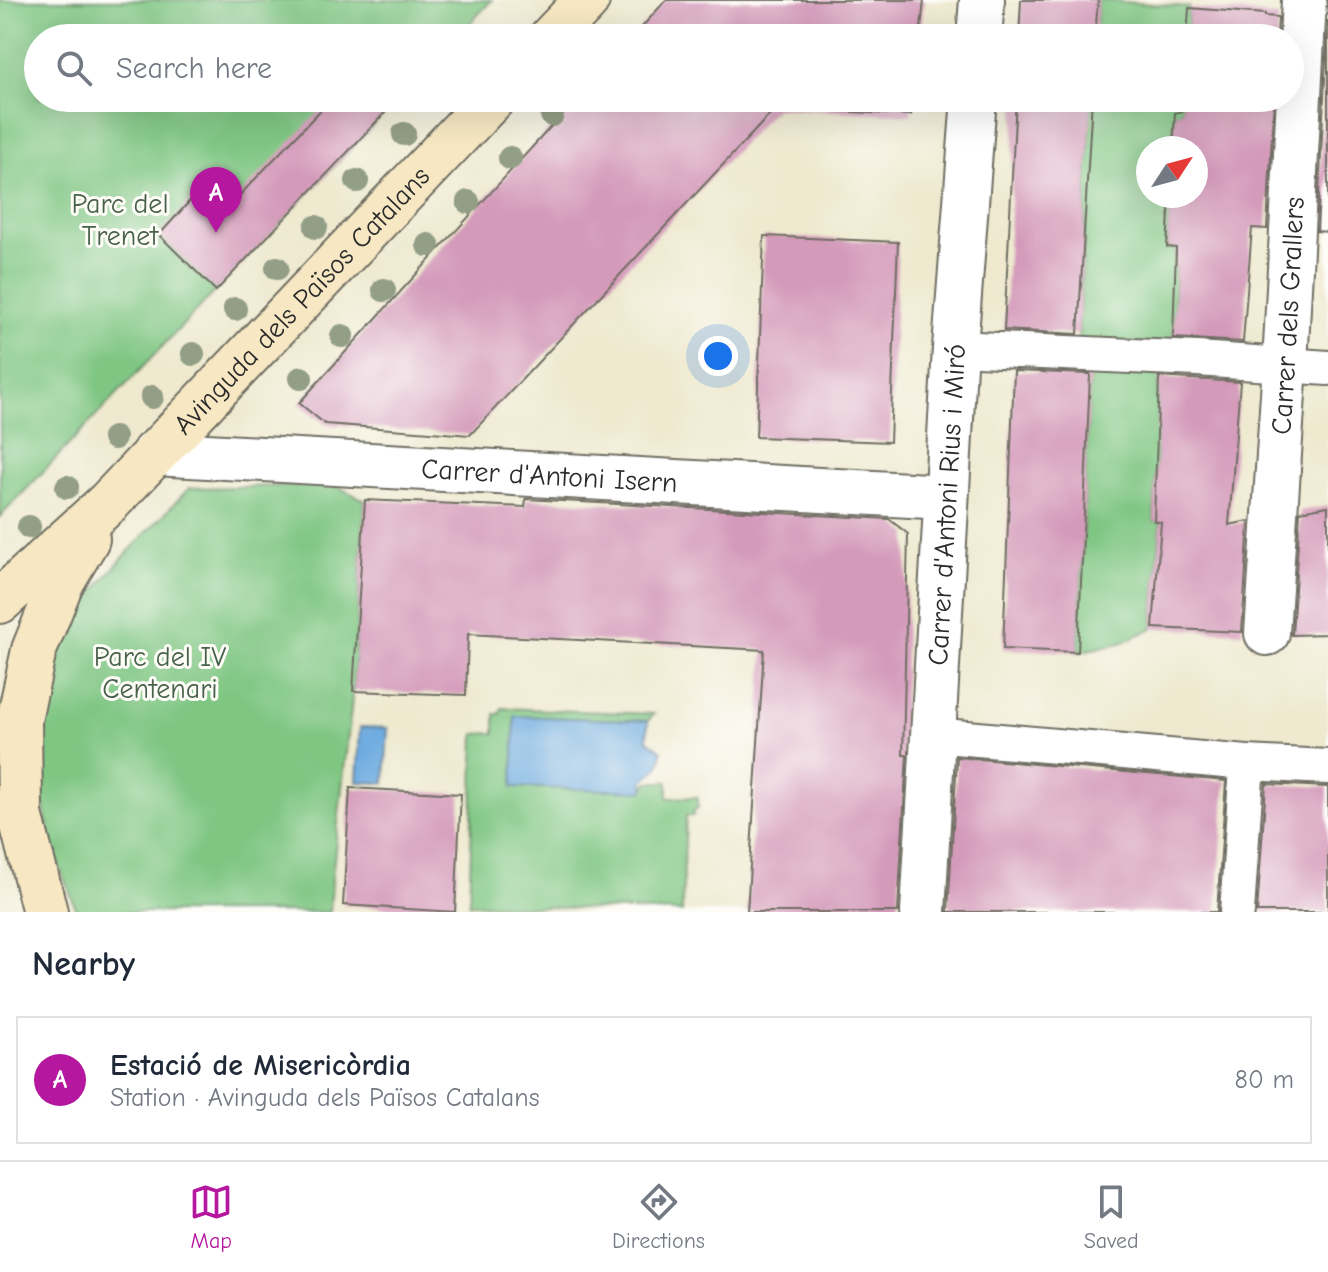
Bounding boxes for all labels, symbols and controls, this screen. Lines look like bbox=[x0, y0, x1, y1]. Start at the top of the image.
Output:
search box bbox=[24, 24, 1304, 112]
icon: search bbox=[52, 46, 96, 90]
text: Search here bbox=[116, 51, 272, 86]
north arrow bbox=[1136, 136, 1208, 208]
street label: Avinguda dels Països Catalans bbox=[164, 160, 436, 440]
pin: A bbox=[190, 167, 242, 233]
park label: Parc del Trenet bbox=[71, 188, 169, 252]
street label: Carrer dels Grallers bbox=[1265, 196, 1311, 436]
your location bbox=[698, 336, 738, 376]
street label: Carrer d'Antoni Rius i Miró bbox=[922, 343, 972, 666]
street label: Carrer d'Antoni Isern bbox=[420, 453, 678, 499]
park label: Parc del IV Centenari bbox=[94, 641, 226, 705]
text: Nearby bbox=[32, 944, 135, 984]
text: Estació de Misericòrdia bbox=[110, 1048, 411, 1083]
text: A bbox=[53, 1065, 67, 1095]
text: 80 m bbox=[1235, 1065, 1294, 1095]
text: Station · Avinguda dels Països Catalans bbox=[110, 1083, 539, 1113]
tab: Map bbox=[189, 1180, 233, 1254]
tab: Directions bbox=[612, 1180, 705, 1254]
tab: Saved bbox=[1084, 1180, 1139, 1254]

